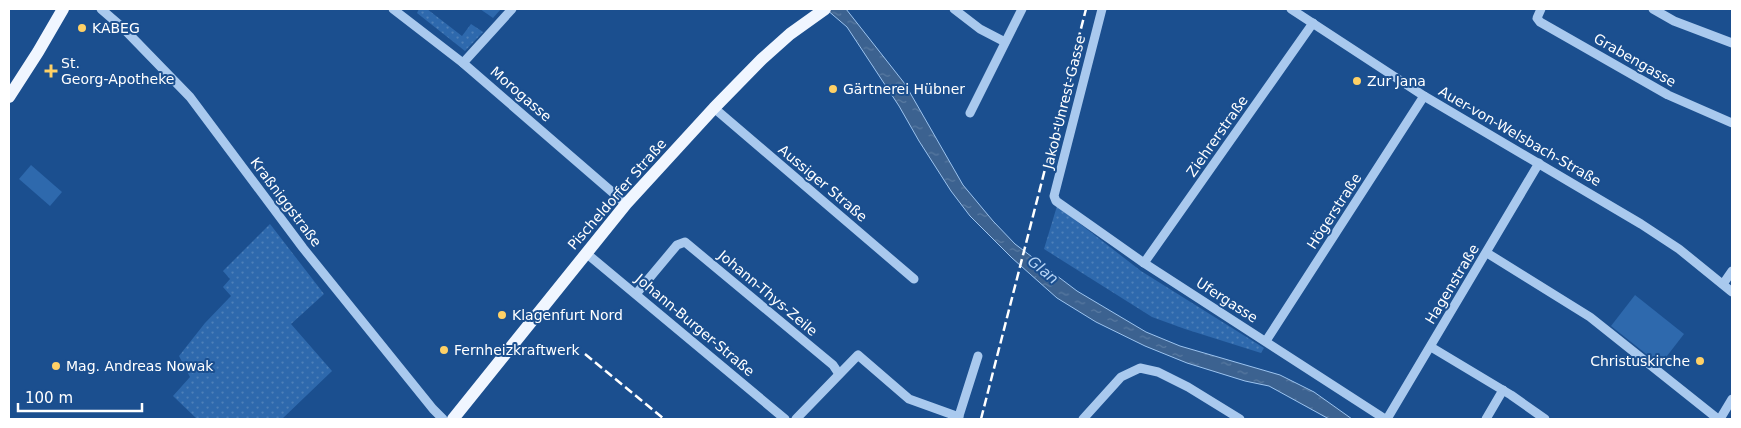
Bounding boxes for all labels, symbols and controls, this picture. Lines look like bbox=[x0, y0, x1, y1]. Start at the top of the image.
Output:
place label: KABEG bbox=[92, 20, 140, 36]
marker: KABEG bbox=[76, 22, 88, 34]
street label: Grabengasse bbox=[1591, 30, 1679, 90]
street label: Jakob-Unrest-Gasse bbox=[1039, 34, 1088, 171]
place label: St. Georg-Apotheke bbox=[61, 55, 174, 87]
street label: Morogasse bbox=[487, 63, 555, 125]
marker: St. Georg-Apotheke bbox=[45, 65, 57, 77]
place label: Zur Jana bbox=[1367, 73, 1426, 89]
marker: Zur Jana bbox=[1351, 75, 1363, 87]
place label: Gärtnerei Hübner bbox=[843, 81, 965, 97]
marker: Gärtnerei Hübner bbox=[827, 83, 839, 95]
street label: Auer-von-Welsbach-Straße bbox=[1436, 83, 1604, 189]
street label: Ziehrerstraße bbox=[1183, 92, 1251, 180]
street label: Pischeldorfer Straße bbox=[565, 135, 669, 253]
street label: Aussiger Straße bbox=[775, 141, 871, 225]
street label: Kraßniggstraße bbox=[247, 154, 325, 250]
street label: Högerstraße bbox=[1304, 170, 1364, 252]
street label: Hagenstraße bbox=[1422, 241, 1482, 327]
street label: Johann-Thys-Zeile bbox=[714, 246, 821, 339]
water label: Glan bbox=[1024, 252, 1062, 288]
street label: Johann-Burger-Straße bbox=[632, 270, 758, 379]
street label: Ufergasse bbox=[1193, 274, 1261, 326]
place label: Klagenfurt Nord bbox=[512, 307, 623, 323]
marker: Klagenfurt Nord bbox=[496, 309, 508, 321]
place label: Fernheizkraftwerk bbox=[454, 342, 580, 358]
marker: Fernheizkraftwerk bbox=[438, 344, 450, 356]
place label: Christuskirche bbox=[1590, 353, 1690, 369]
marker: Christuskirche bbox=[1694, 355, 1706, 367]
place label: Mag. Andreas Nowak bbox=[66, 358, 214, 374]
marker: Mag. Andreas Nowak bbox=[50, 360, 62, 372]
scale bar bbox=[18, 380, 141, 412]
text: 100 m bbox=[25, 389, 73, 407]

